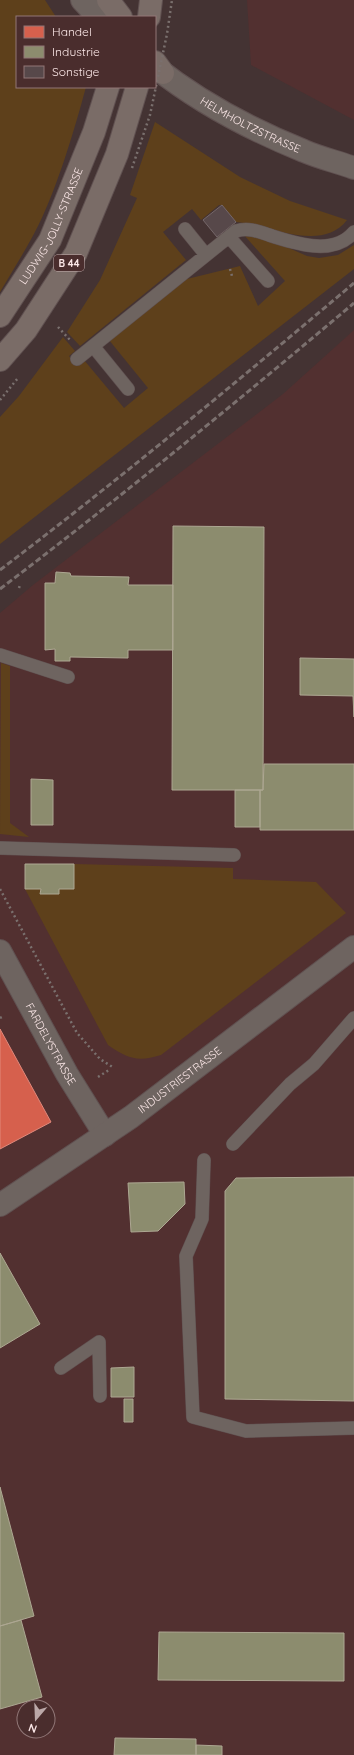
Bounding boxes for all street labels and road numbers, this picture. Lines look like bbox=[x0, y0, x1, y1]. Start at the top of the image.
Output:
street label: HELMHOLTZSTRASSE bbox=[198, 94, 303, 156]
street label: LUDWIG-JOLLY-STRASSE bbox=[16, 166, 86, 287]
road number: B 44 bbox=[54, 255, 84, 271]
street label: FARDELYSTRASSE bbox=[23, 1001, 79, 1088]
street label: INDUSTRIESTRASSE bbox=[135, 1044, 224, 1116]

